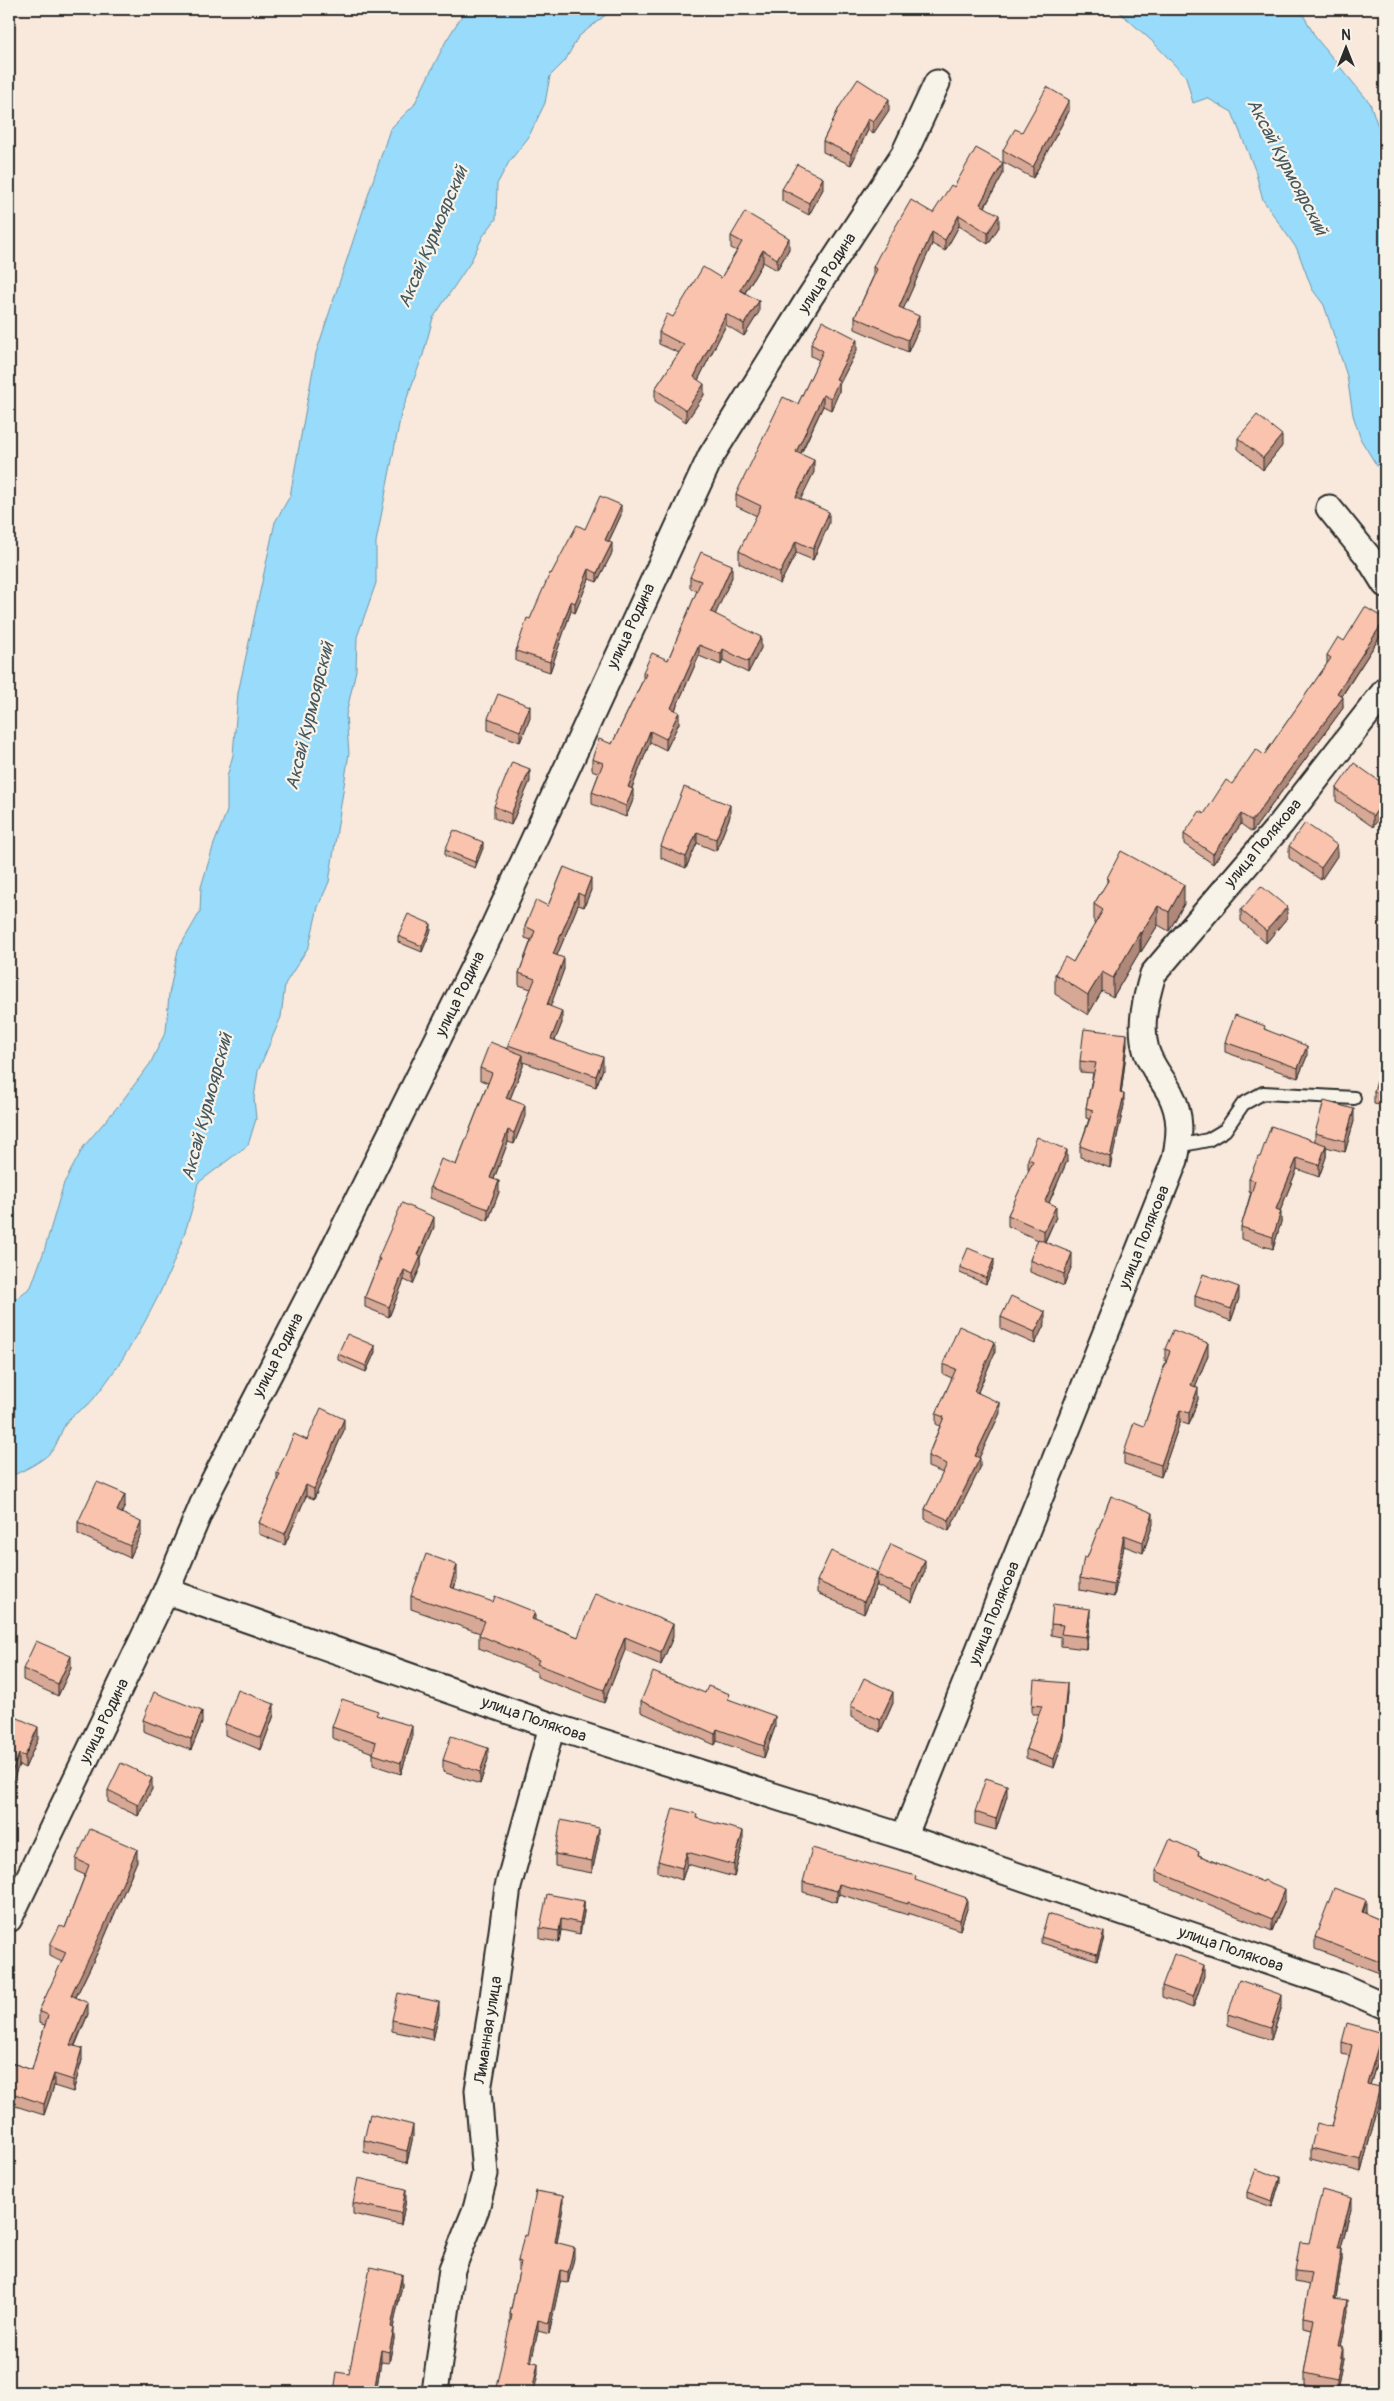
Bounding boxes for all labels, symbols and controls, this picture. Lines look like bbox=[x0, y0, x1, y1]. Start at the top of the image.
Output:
north arrow bbox=[1322, 22, 1372, 72]
text: N bbox=[1341, 27, 1351, 44]
water label: Аксай Курмоярский bbox=[1241, 95, 1333, 240]
water label: Аксай Курмоярский bbox=[393, 162, 474, 311]
street label: улица Родина bbox=[793, 229, 860, 318]
street label: улица Родина bbox=[602, 580, 660, 673]
water label: Аксай Курмоярский bbox=[281, 639, 340, 792]
street label: улица Полякова bbox=[1219, 795, 1306, 892]
street label: улица Родина bbox=[430, 948, 489, 1041]
water label: Аксай Курмоярский bbox=[176, 1030, 238, 1183]
street label: улица Полякова bbox=[1114, 1182, 1174, 1292]
street label: улица Родина bbox=[248, 1309, 308, 1401]
street label: улица Полякова bbox=[964, 1558, 1024, 1668]
street label: улица Родина bbox=[74, 1675, 133, 1768]
street label: улица Полякова bbox=[478, 1691, 589, 1746]
street label: улица Полякова bbox=[1175, 1921, 1286, 1976]
street label: Лиманная улица bbox=[469, 1975, 506, 2086]

